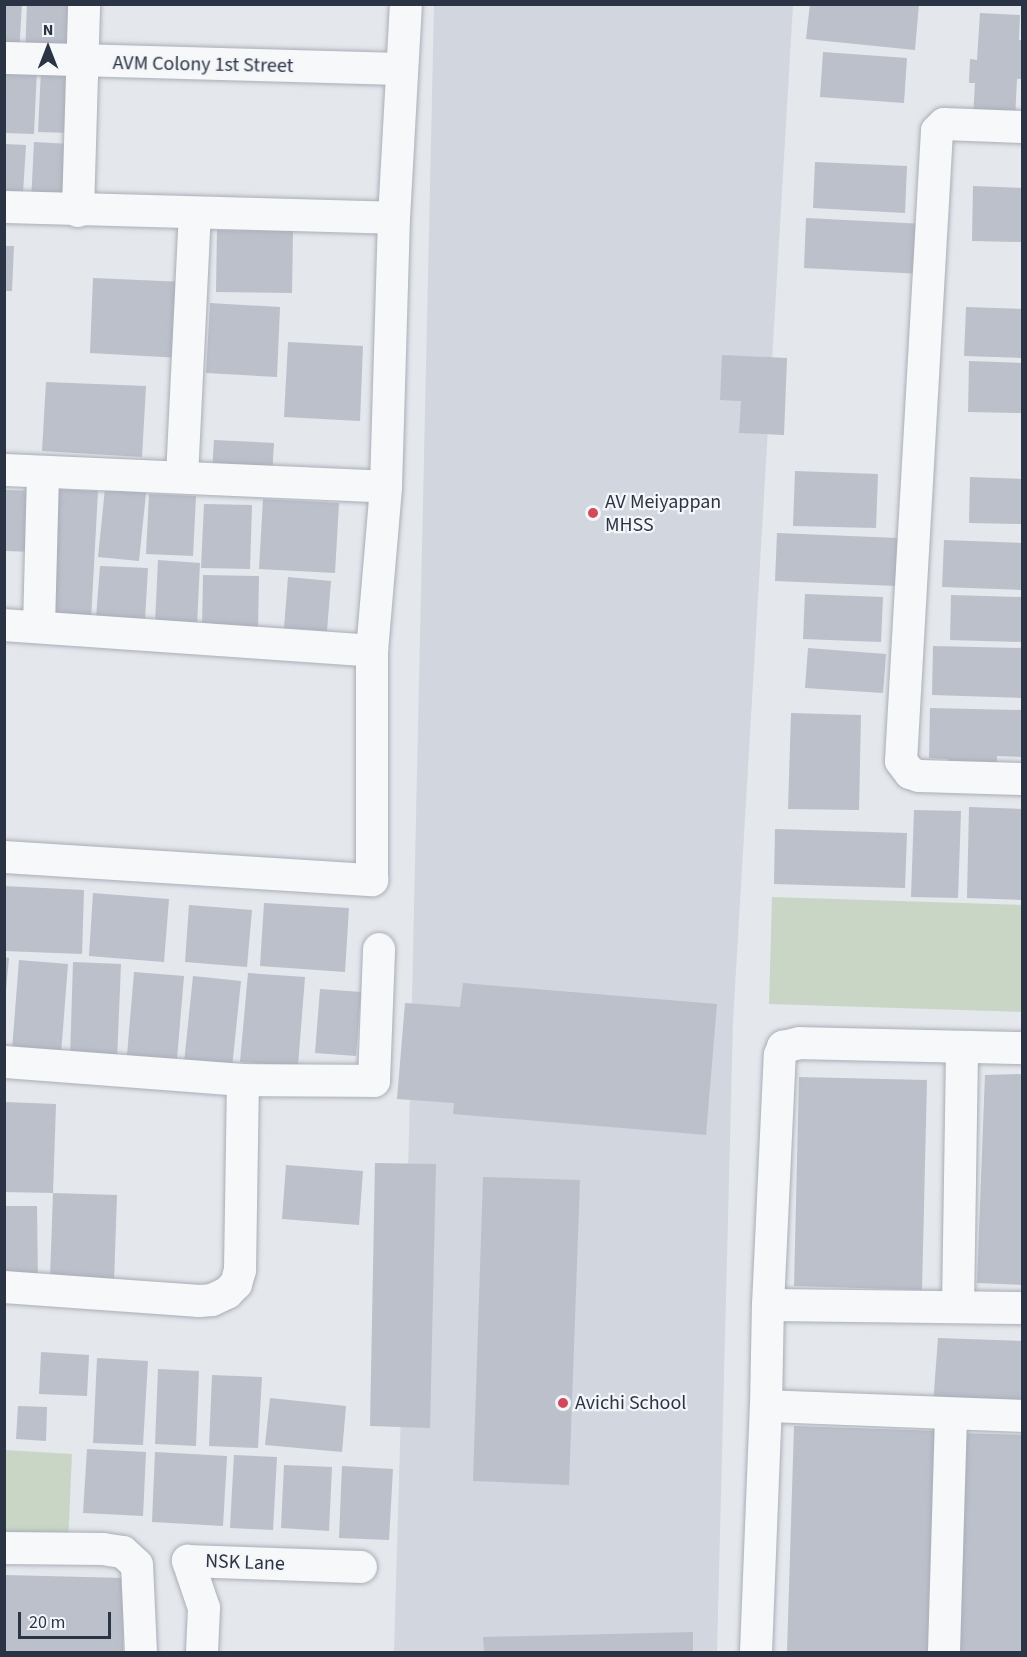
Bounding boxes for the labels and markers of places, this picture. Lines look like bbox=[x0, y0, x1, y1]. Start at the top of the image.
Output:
place label: AV Meiyappan MHSS bbox=[605, 490, 721, 537]
marker: AV Meiyappan MHSS bbox=[586, 506, 600, 520]
place label: Avichi School bbox=[575, 1391, 686, 1415]
marker: Avichi School bbox=[556, 1396, 570, 1410]

